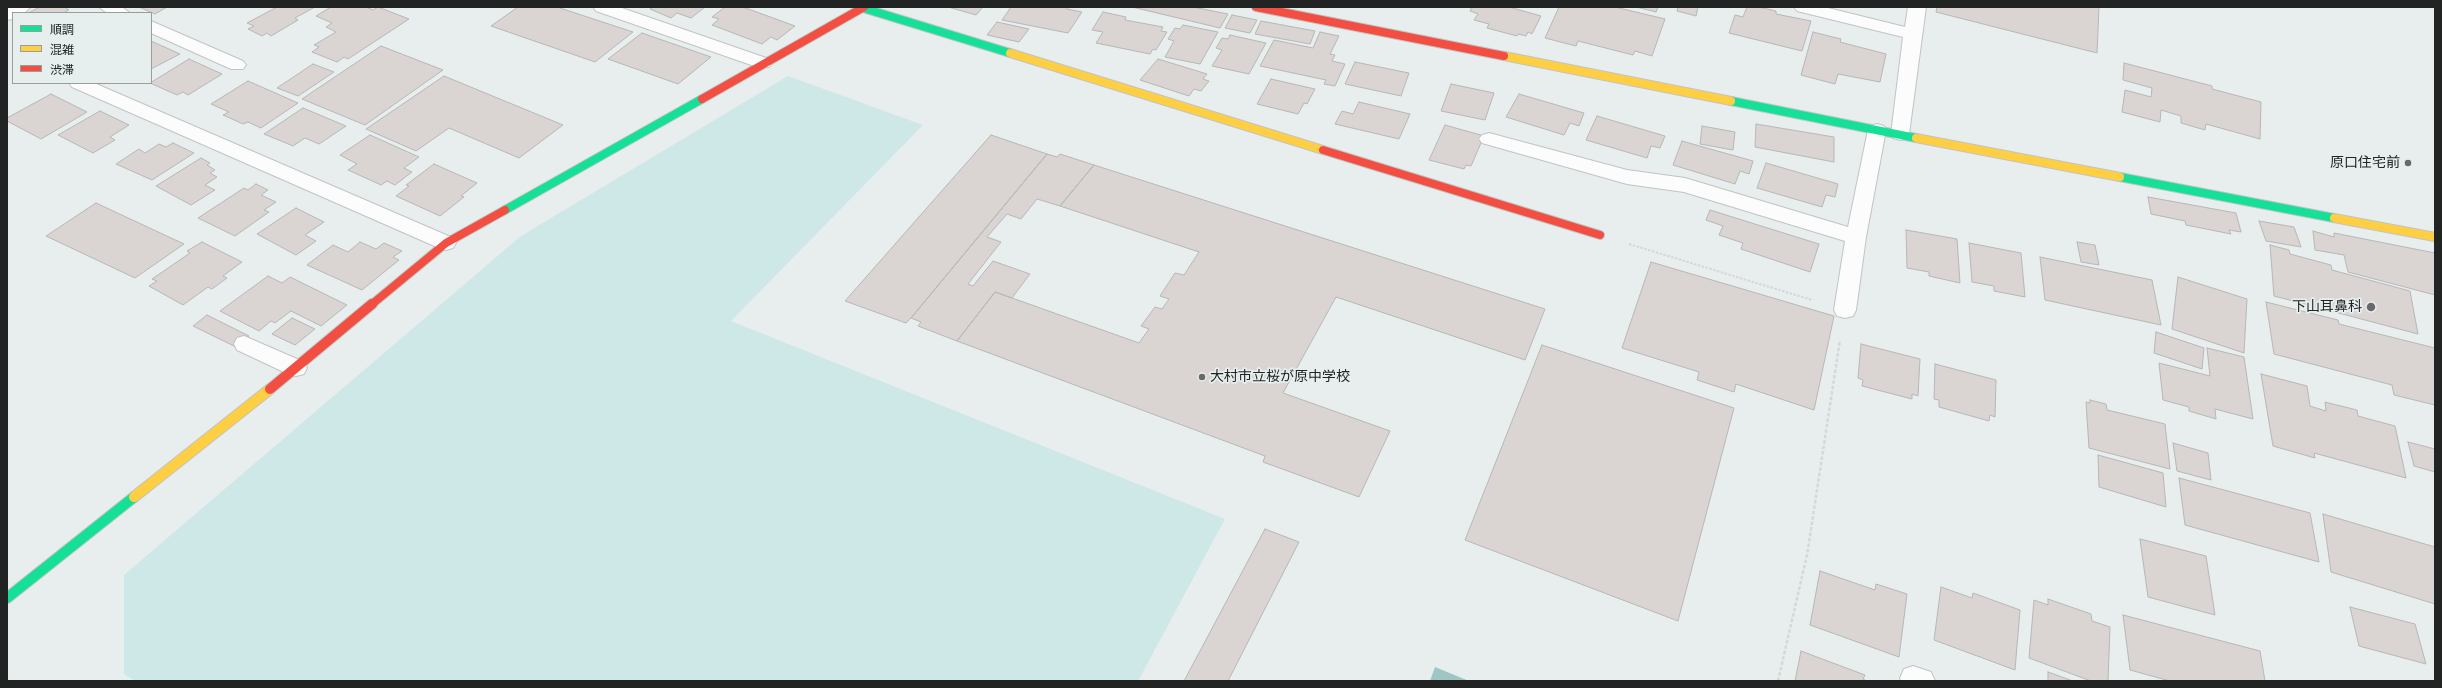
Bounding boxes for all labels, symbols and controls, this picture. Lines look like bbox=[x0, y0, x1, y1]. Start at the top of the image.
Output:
legend bbox=[12, 12, 152, 84]
text: 順調 bbox=[50, 23, 74, 37]
text: 混雑 bbox=[50, 43, 74, 57]
text: 渋滞 bbox=[50, 63, 74, 77]
place label: 原口住宅前 bbox=[2330, 155, 2400, 171]
marker: 原口住宅前 bbox=[2403, 158, 2413, 168]
place label: 下山耳鼻科 bbox=[2292, 299, 2362, 315]
marker: 下山耳鼻科 bbox=[2365, 301, 2377, 313]
place label: 大村市立桜が原中学校 bbox=[1210, 369, 1350, 385]
marker: 大村市立桜が原中学校 bbox=[1197, 372, 1207, 382]

